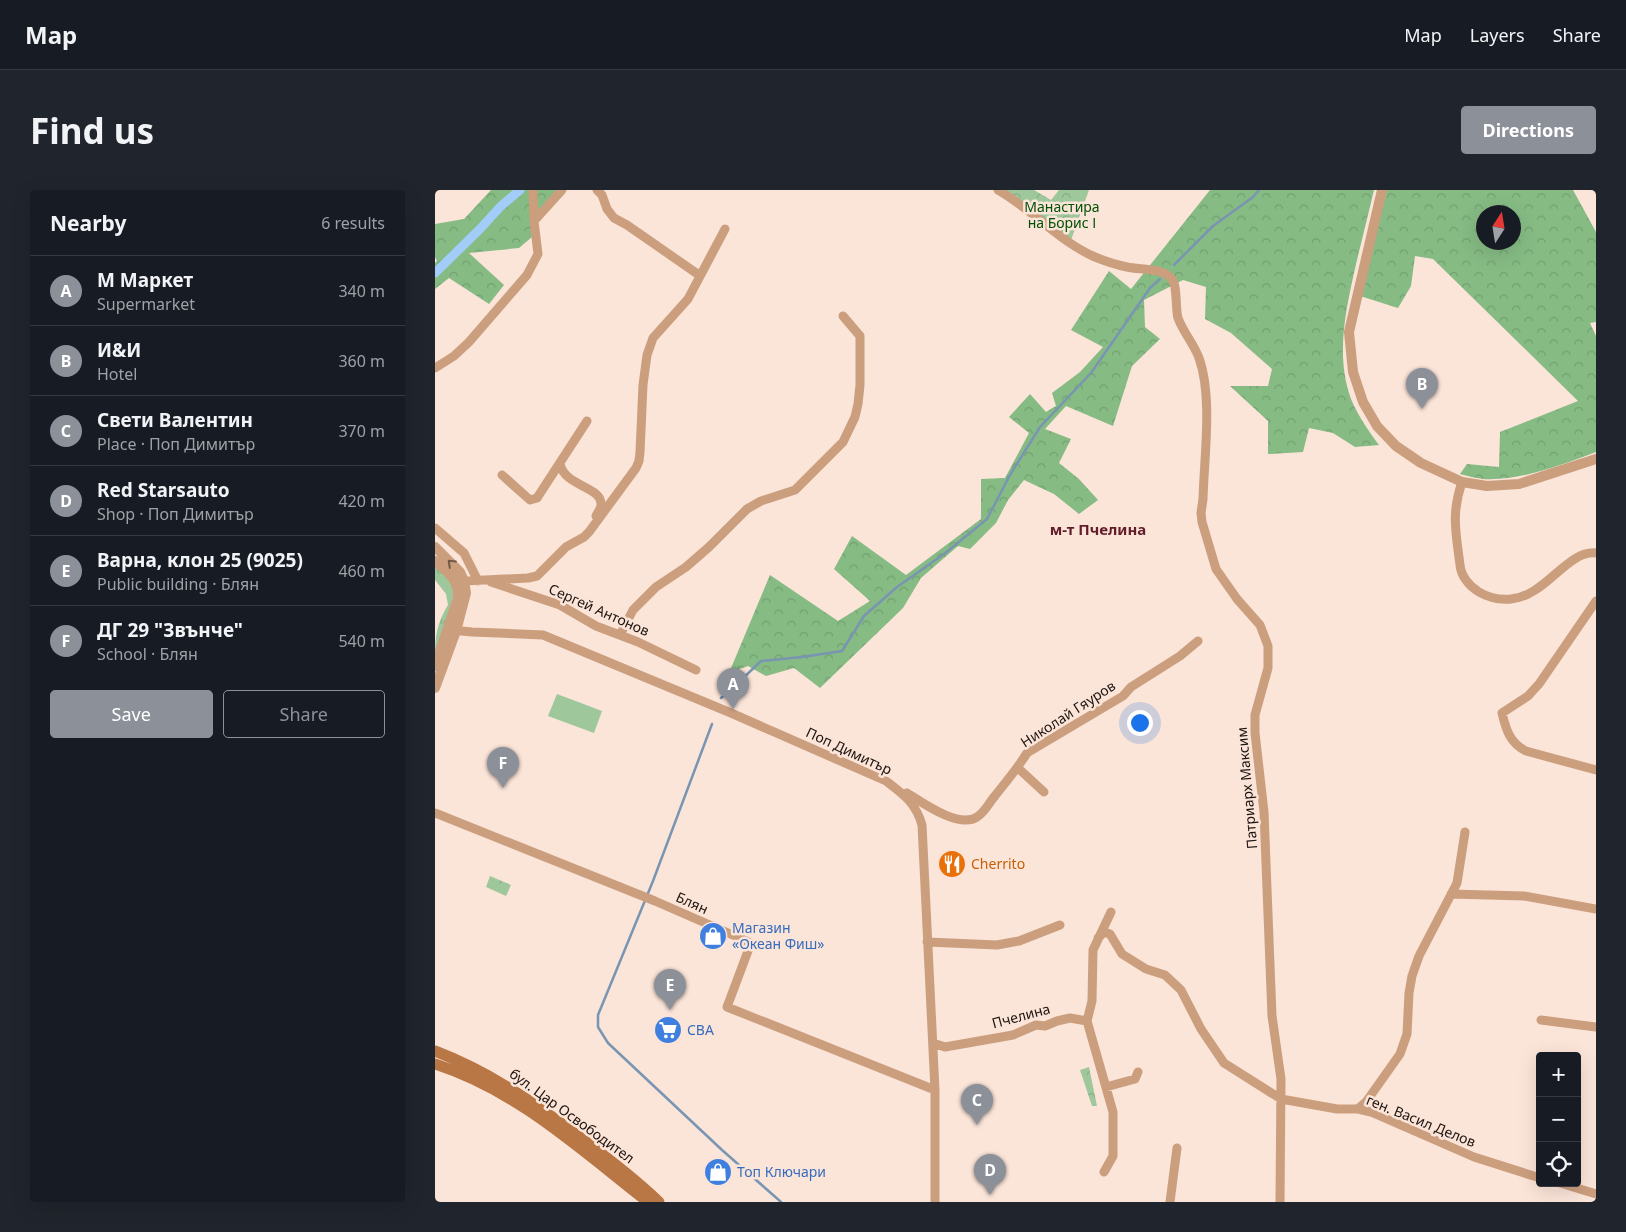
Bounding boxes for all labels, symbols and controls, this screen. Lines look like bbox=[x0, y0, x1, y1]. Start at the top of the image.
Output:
text: Map bbox=[25, 18, 77, 51]
text: Map bbox=[1404, 23, 1442, 47]
text: Layers bbox=[1470, 23, 1525, 47]
text: Share bbox=[1553, 23, 1601, 47]
button: Directions bbox=[1461, 106, 1596, 154]
text: Find us bbox=[30, 107, 154, 154]
park label: Манастира на Борис І bbox=[1024, 197, 1100, 232]
north arrow bbox=[1476, 205, 1521, 250]
text: Nearby bbox=[50, 209, 126, 237]
text: 6 results bbox=[321, 212, 385, 234]
text: М Маркет bbox=[97, 267, 193, 293]
text: A bbox=[60, 280, 72, 302]
text: 340 m bbox=[338, 280, 385, 302]
text: Supermarket bbox=[97, 293, 195, 315]
text: И&И bbox=[97, 337, 141, 363]
text: B bbox=[61, 350, 71, 372]
text: 360 m bbox=[338, 350, 385, 372]
text: Hotel bbox=[97, 363, 137, 385]
pin: B bbox=[1406, 368, 1438, 409]
text: Свети Валентин bbox=[97, 407, 253, 433]
text: C bbox=[61, 420, 71, 442]
text: 370 m bbox=[338, 420, 385, 442]
text: Place · Поп Димитър bbox=[97, 433, 255, 455]
text: Red Starsauto bbox=[97, 477, 230, 503]
text: D bbox=[60, 490, 72, 512]
text: 420 m bbox=[338, 490, 385, 512]
text: Shop · Поп Димитър bbox=[97, 503, 254, 525]
district label: м-т Пчелина bbox=[1050, 519, 1146, 539]
text: Варна, клон 25 (9025) bbox=[97, 547, 303, 573]
text: E bbox=[62, 560, 70, 582]
text: 460 m bbox=[338, 560, 385, 582]
one-way arrow bbox=[448, 560, 457, 569]
text: Public building · Блян bbox=[97, 573, 259, 595]
street label: Сергей Антонов bbox=[546, 579, 653, 640]
text: ДГ 29 "Звънче" bbox=[97, 617, 243, 643]
text: F bbox=[62, 630, 70, 652]
text: 540 m bbox=[338, 630, 385, 652]
text: School · Блян bbox=[97, 643, 198, 665]
pin: A bbox=[717, 668, 749, 709]
street label: Николай Гяуров bbox=[1017, 676, 1119, 751]
button: Save bbox=[50, 690, 213, 738]
button: Share bbox=[223, 690, 385, 738]
your location bbox=[1127, 710, 1153, 736]
street label: Поп Димитър bbox=[803, 722, 895, 779]
street label: Патриарх Максим bbox=[1232, 726, 1261, 850]
pin: F bbox=[487, 747, 519, 788]
restaurant icon: Cherrito bbox=[937, 849, 967, 879]
place label: Cherrito bbox=[971, 854, 1025, 873]
street label: Блян bbox=[673, 887, 711, 918]
place label: Магазин «Океан Фиш» bbox=[732, 918, 824, 953]
shop icon: Магазин «Океан Фиш» bbox=[698, 921, 728, 951]
pin: E bbox=[654, 969, 686, 1010]
street label: Пчелина bbox=[990, 999, 1052, 1032]
supermarket icon: CBA bbox=[653, 1015, 683, 1045]
place label: CBA bbox=[687, 1020, 714, 1039]
map controls bbox=[1536, 1052, 1581, 1187]
button: + bbox=[1536, 1052, 1581, 1097]
street label: бул. Цар Освободител bbox=[506, 1064, 639, 1167]
pin: C bbox=[961, 1084, 993, 1125]
street label: ген. Васил Делов bbox=[1364, 1090, 1479, 1151]
button: − bbox=[1536, 1097, 1581, 1142]
button: locate bbox=[1536, 1142, 1581, 1187]
pin: D bbox=[974, 1154, 1006, 1195]
shop icon: Топ Ключари bbox=[703, 1157, 733, 1187]
place label: Топ Ключари bbox=[737, 1162, 826, 1181]

